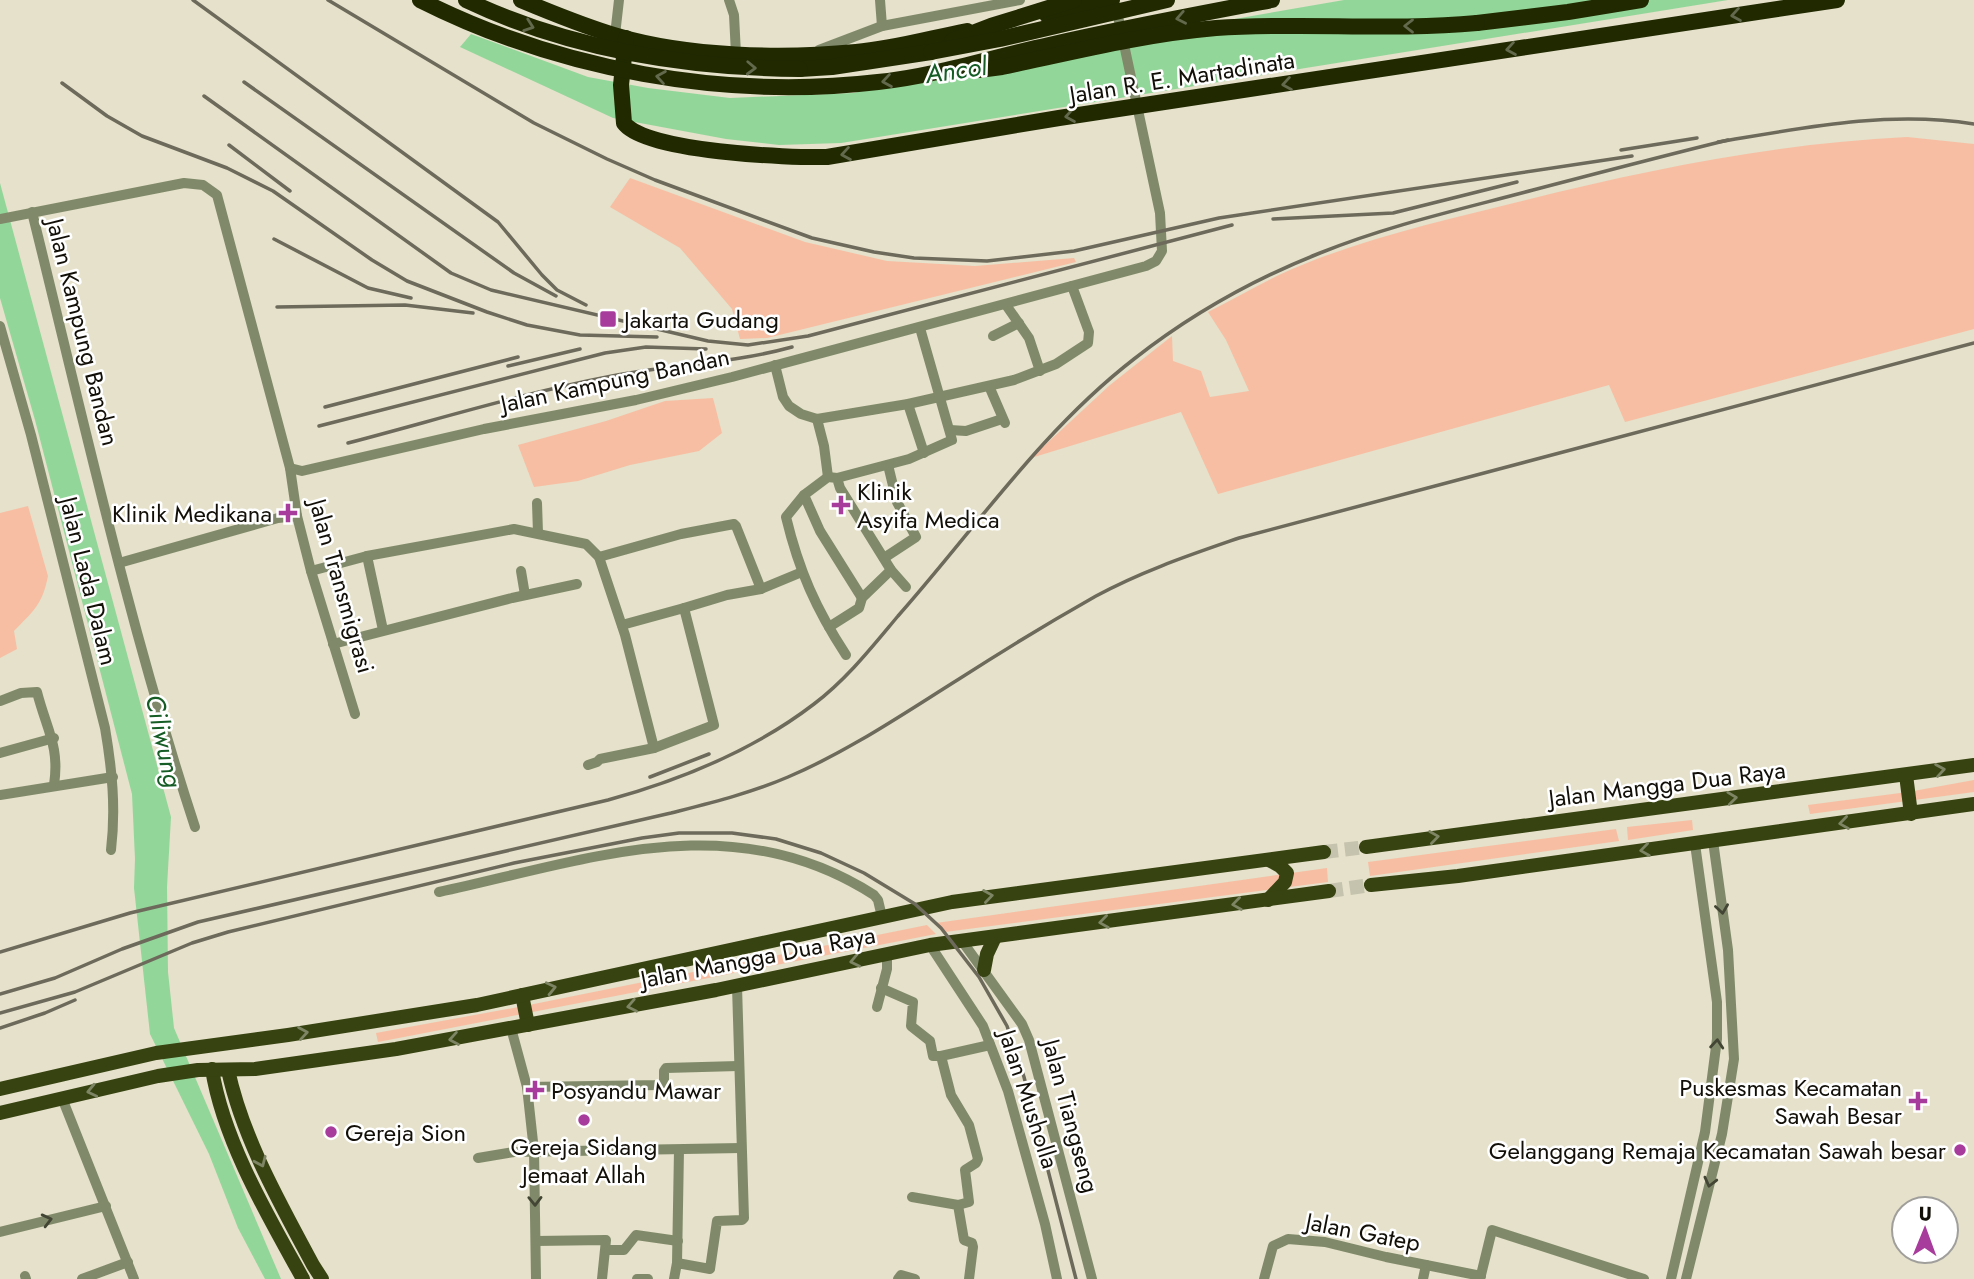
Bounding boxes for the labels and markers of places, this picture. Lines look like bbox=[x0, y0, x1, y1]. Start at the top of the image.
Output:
place label: Jakarta Gudang bbox=[621, 302, 779, 337]
marker: Jakarta Gudang bbox=[598, 309, 618, 329]
place label: Klinik Asyifa Medica bbox=[857, 474, 1000, 537]
marker: Klinik Asyifa Medica bbox=[831, 495, 851, 515]
place label: Klinik Medikana bbox=[112, 496, 272, 531]
marker: Klinik Medikana bbox=[278, 503, 298, 523]
place label: Puskesmas Kecamatan Sawah Besar bbox=[1679, 1070, 1903, 1133]
place label: Posyandu Mawar bbox=[551, 1073, 722, 1108]
marker: Posyandu Mawar bbox=[525, 1080, 545, 1100]
marker: Puskesmas Kecamatan Sawah Besar bbox=[1908, 1091, 1928, 1111]
marker: Gereja Sidang Jemaat Allah bbox=[576, 1112, 592, 1128]
place label: Gereja Sion bbox=[345, 1115, 466, 1150]
marker: Gereja Sion bbox=[323, 1124, 339, 1140]
place label: Gereja Sidang Jemaat Allah bbox=[511, 1129, 657, 1192]
place label: Gelanggang Remaja Kecamatan Sawah besar bbox=[1489, 1133, 1947, 1168]
marker: Gelanggang Remaja Kecamatan Sawah besar bbox=[1952, 1142, 1968, 1158]

